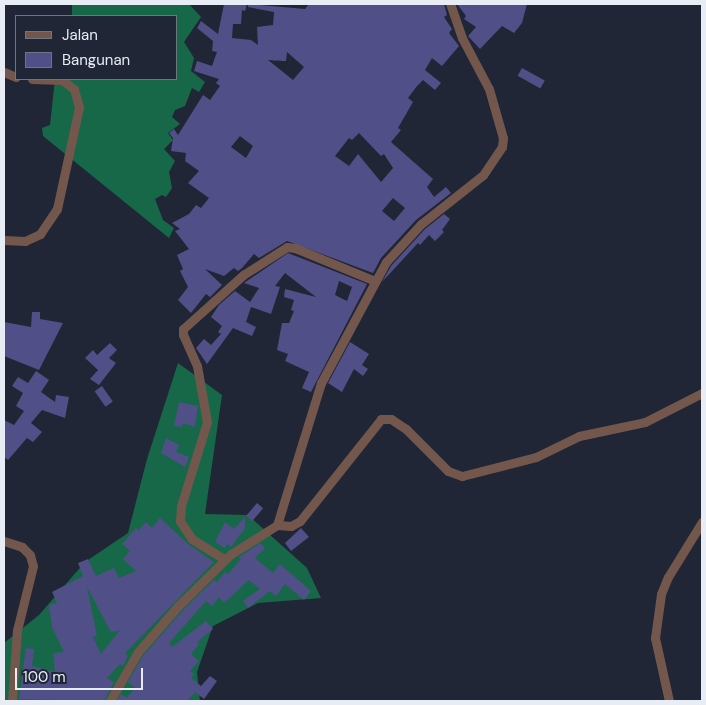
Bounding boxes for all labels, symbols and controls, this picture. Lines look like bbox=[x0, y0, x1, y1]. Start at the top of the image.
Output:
legend bbox=[15, 15, 178, 80]
text: Jalan bbox=[62, 25, 98, 45]
text: Bangunan bbox=[62, 50, 130, 70]
scale bar bbox=[18, 658, 145, 690]
text: 100 m bbox=[23, 667, 66, 687]

